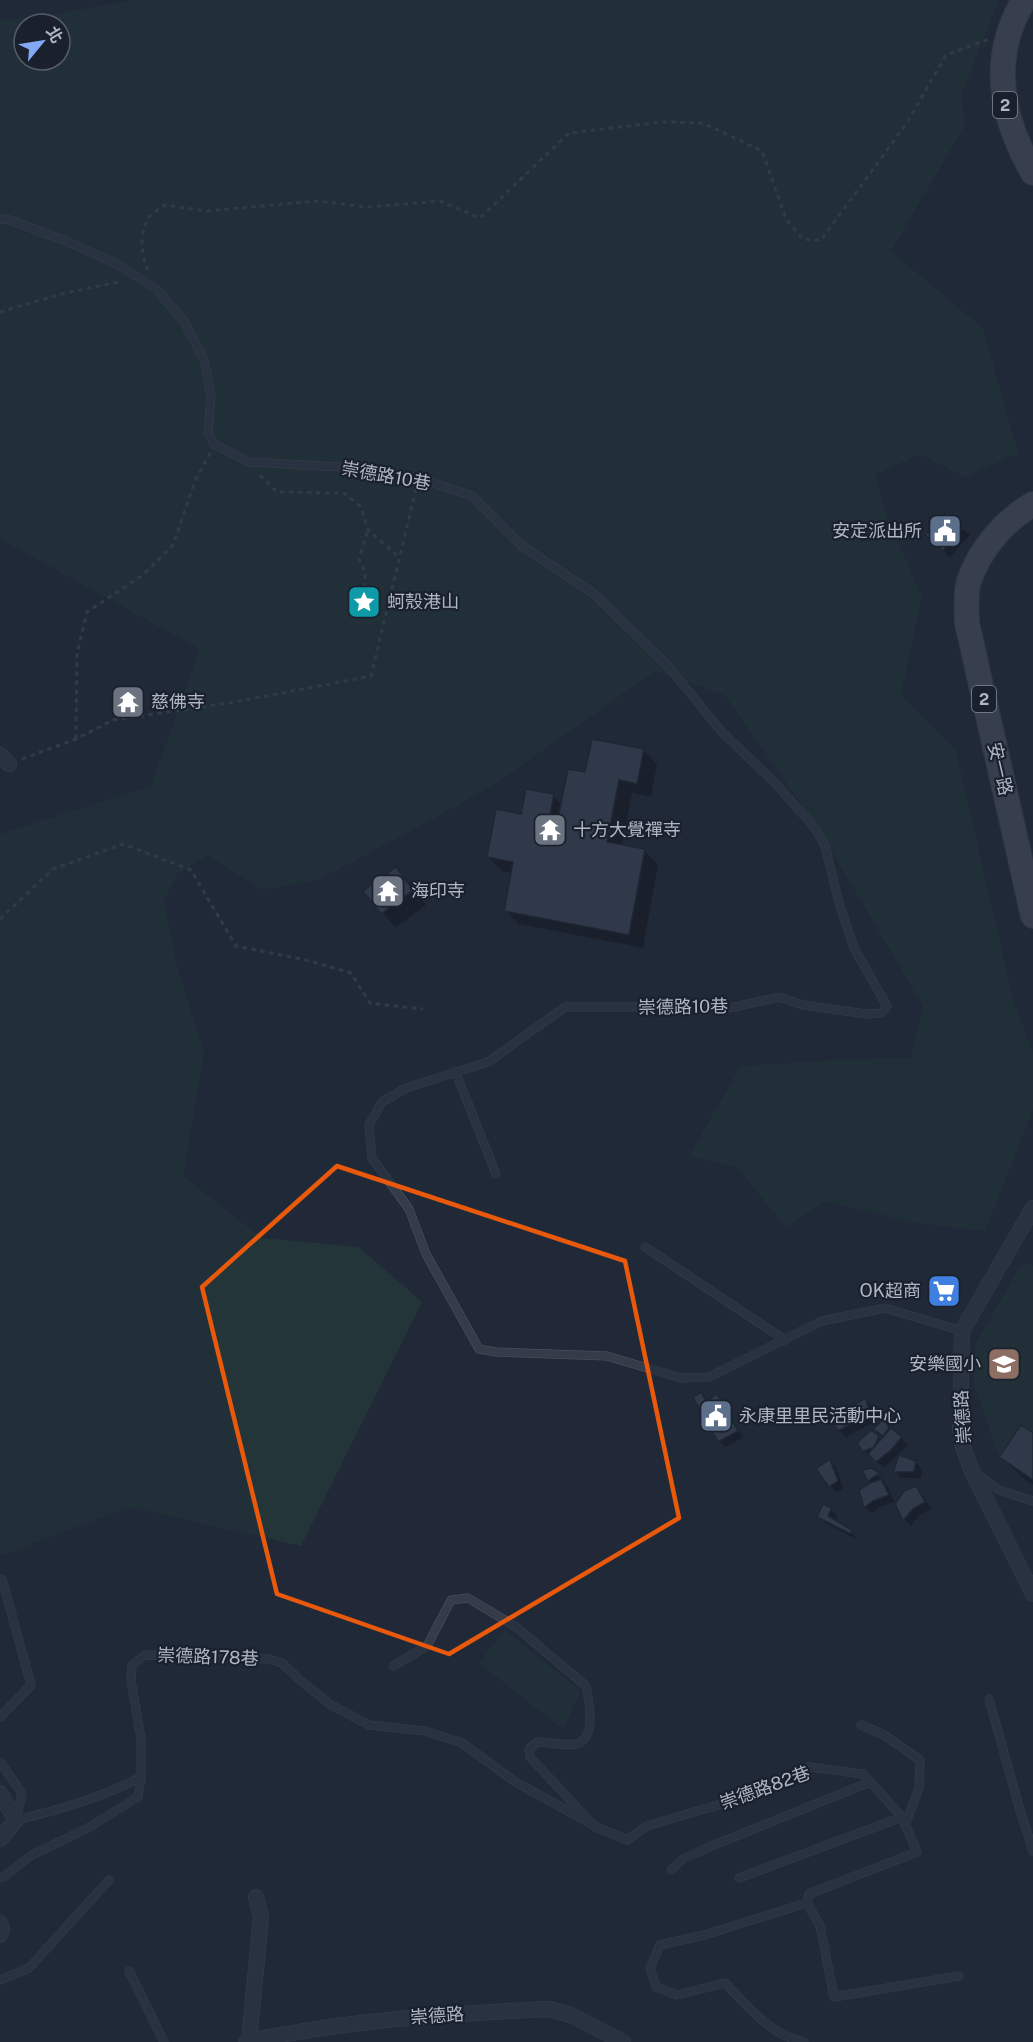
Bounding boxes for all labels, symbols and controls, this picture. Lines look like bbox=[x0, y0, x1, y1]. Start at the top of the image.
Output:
north arrow bbox=[12, 12, 72, 72]
text: 北 bbox=[42, 23, 67, 46]
road number: 2 bbox=[993, 92, 1017, 118]
street label: 崇德路10巷 bbox=[340, 457, 432, 494]
public building icon: 安定派出所 bbox=[927, 513, 963, 549]
place label: 安定派出所 bbox=[832, 520, 922, 541]
place icon: 蚵殼港山 bbox=[346, 584, 382, 620]
place label: 蚵殼港山 bbox=[387, 591, 459, 612]
temple icon: 慈佛寺 bbox=[110, 684, 146, 720]
road number: 2 bbox=[972, 686, 996, 712]
place label: 慈佛寺 bbox=[151, 691, 205, 712]
street label: 安一路 bbox=[984, 740, 1017, 798]
temple icon: 十方大覺禪寺 bbox=[532, 812, 568, 848]
place label: 十方大覺禪寺 bbox=[573, 819, 681, 840]
temple icon: 海印寺 bbox=[370, 873, 406, 909]
place label: 海印寺 bbox=[411, 880, 465, 901]
street label: 崇德路10巷 bbox=[638, 995, 728, 1018]
supermarket icon: OK超商 bbox=[926, 1273, 962, 1309]
place label: OK超商 bbox=[860, 1280, 921, 1301]
school or university icon: 安樂國小 bbox=[986, 1346, 1022, 1382]
place label: 安樂國小 bbox=[909, 1353, 981, 1374]
street label: 崇德路 bbox=[950, 1389, 975, 1445]
public building icon: 永康里里民活動中心 bbox=[698, 1398, 734, 1434]
place label: 永康里里民活動中心 bbox=[739, 1405, 901, 1426]
street label: 崇德路178巷 bbox=[157, 1644, 259, 1669]
street label: 崇德路82巷 bbox=[717, 1762, 813, 1814]
street label: 崇德路 bbox=[409, 2003, 465, 2028]

